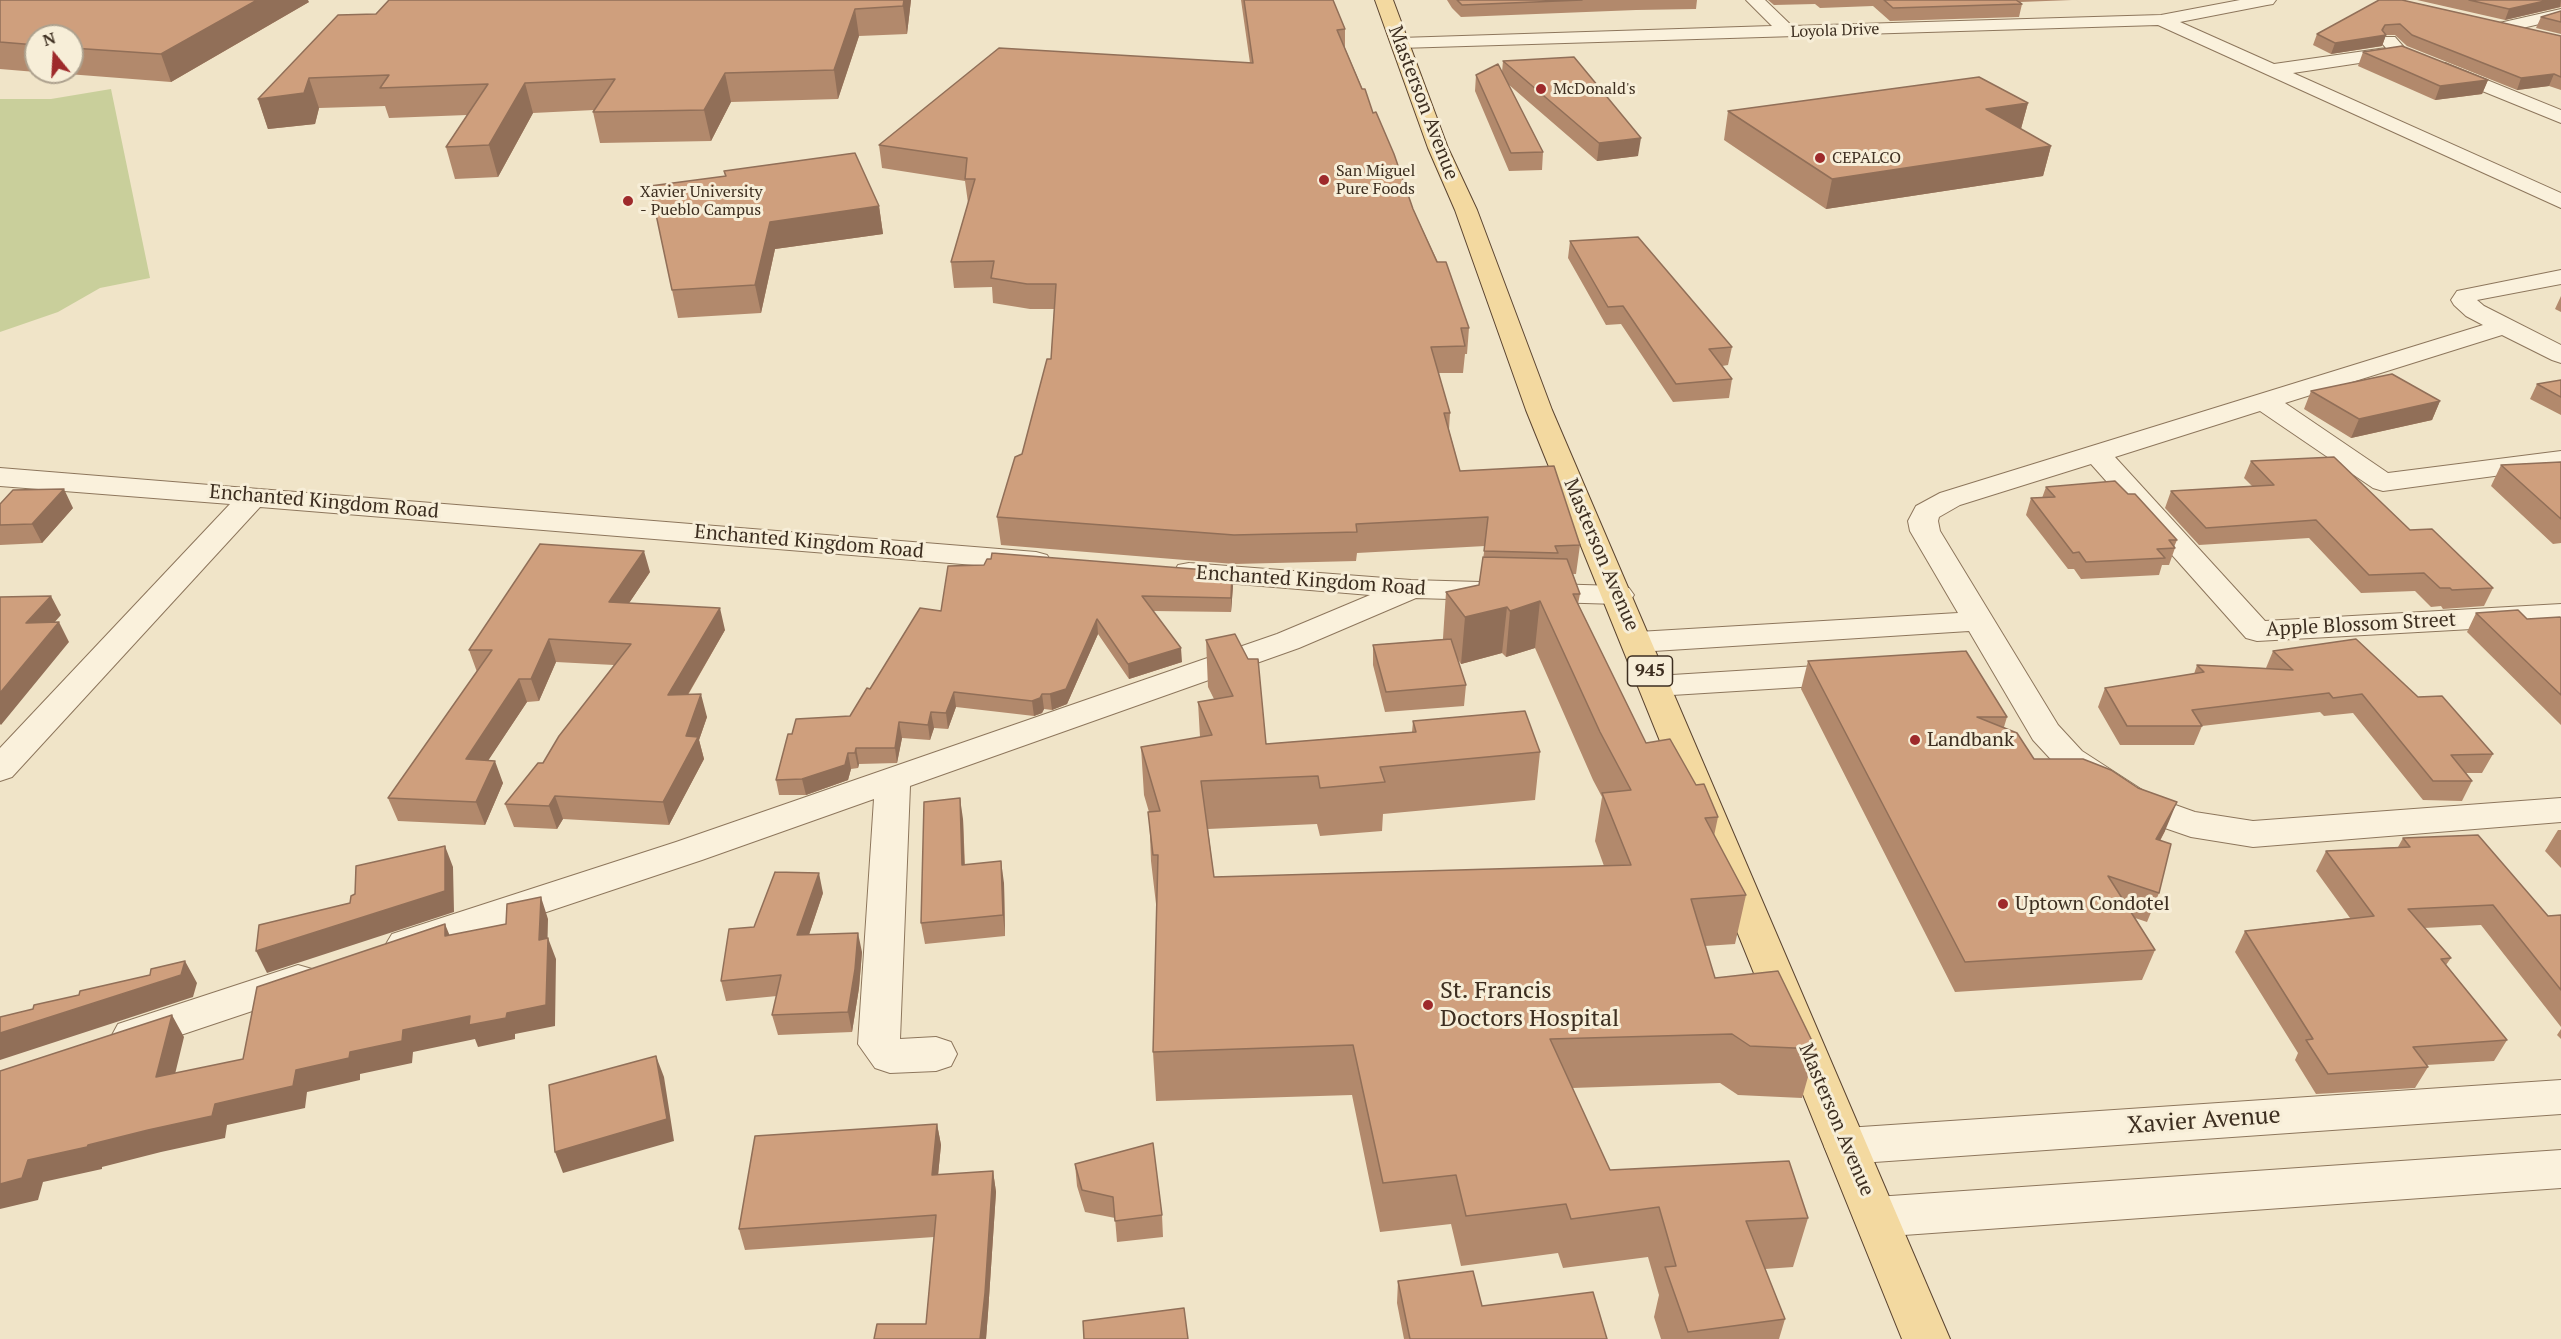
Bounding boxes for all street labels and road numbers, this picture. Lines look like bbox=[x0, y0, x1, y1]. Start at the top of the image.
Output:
street label: Loyola Drive bbox=[1790, 20, 1880, 42]
street label: Masterson Avenue bbox=[1383, 23, 1463, 183]
street label: Masterson Avenue bbox=[1558, 475, 1644, 635]
street label: Enchanted Kingdom Road bbox=[208, 480, 440, 524]
street label: Enchanted Kingdom Road bbox=[693, 520, 925, 564]
street label: Enchanted Kingdom Road bbox=[1195, 561, 1427, 601]
street label: Apple Blossom Street bbox=[2265, 608, 2457, 642]
road number: 945 bbox=[1628, 656, 1672, 686]
street label: Masterson Avenue bbox=[1793, 1040, 1879, 1200]
street label: Xavier Avenue bbox=[2127, 1101, 2281, 1141]

